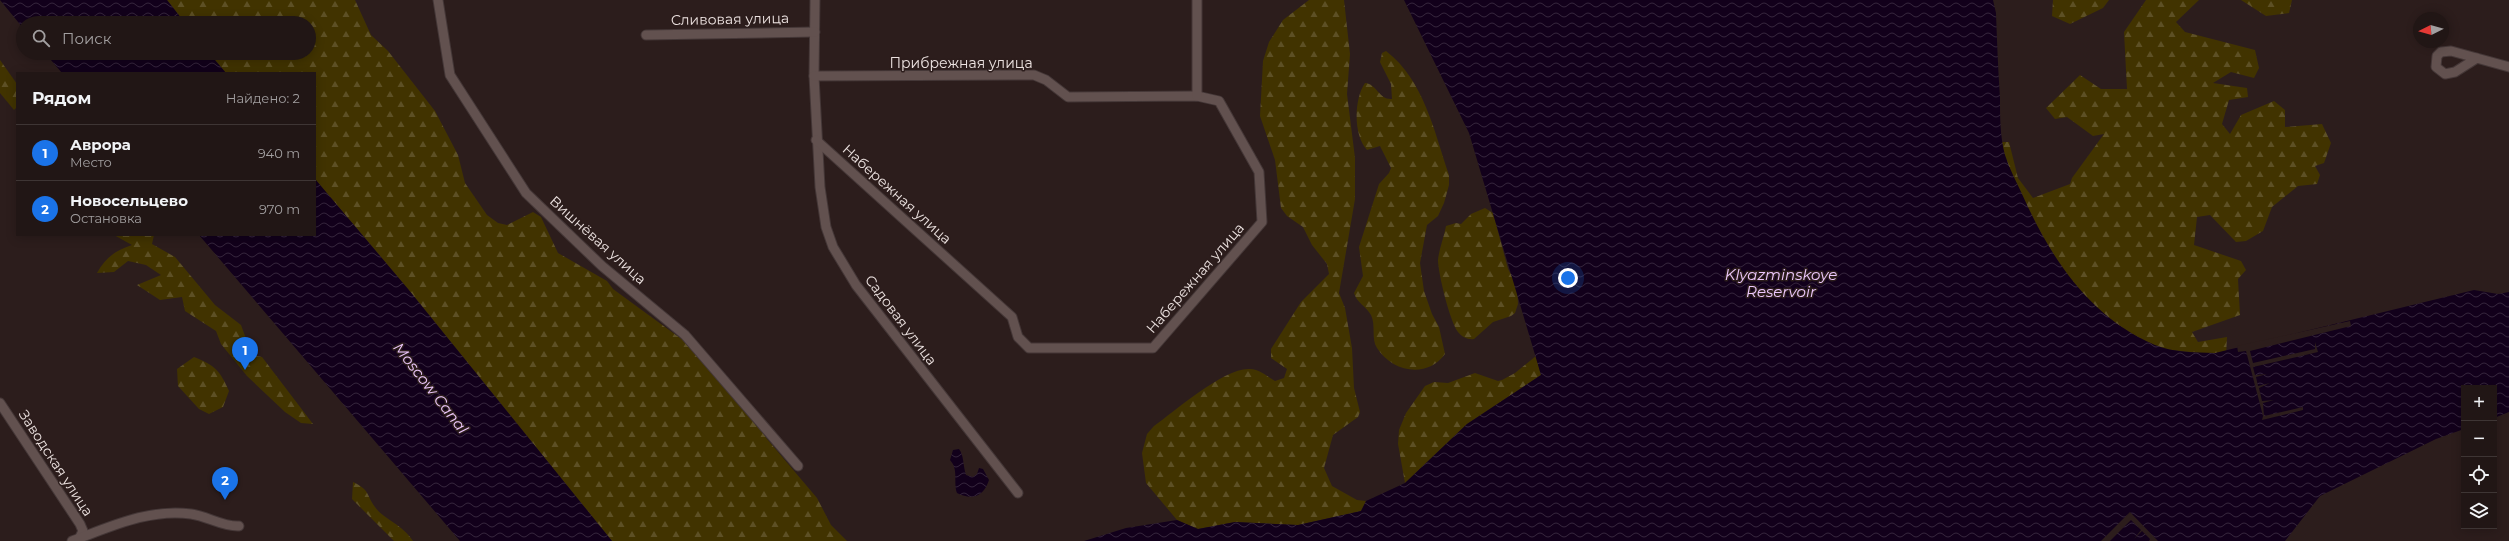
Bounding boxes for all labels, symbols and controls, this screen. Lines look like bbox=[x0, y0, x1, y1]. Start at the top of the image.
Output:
street label: Сливовая улица bbox=[671, 9, 789, 29]
north arrow bbox=[2413, 12, 2449, 48]
search box bbox=[16, 16, 316, 60]
icon: search bbox=[30, 27, 52, 49]
text: Поиск bbox=[62, 29, 111, 48]
street label: Прибрежная улица bbox=[889, 54, 1033, 72]
text: Рядом bbox=[32, 88, 91, 108]
text: Найдено: 2 bbox=[226, 90, 300, 106]
text: Аврора bbox=[70, 135, 131, 154]
street label: Набережная улица bbox=[839, 140, 955, 248]
text: 1 bbox=[42, 145, 48, 161]
text: 940 m bbox=[258, 145, 300, 161]
text: Место bbox=[70, 154, 112, 170]
text: Новосельцево bbox=[70, 191, 188, 210]
street label: Вишнёвая улица bbox=[546, 192, 650, 288]
text: 2 bbox=[41, 201, 49, 217]
text: 970 m bbox=[259, 201, 300, 217]
text: Остановка bbox=[70, 210, 142, 226]
street label: Набережная улица bbox=[1142, 219, 1248, 337]
water label: Klyazminskoye Reservoir bbox=[1725, 265, 1837, 301]
your location bbox=[1558, 268, 1578, 288]
street label: Садовая улица bbox=[861, 271, 941, 369]
pin: 1 bbox=[232, 337, 258, 370]
water label: Moscow Canal bbox=[389, 339, 473, 437]
map controls bbox=[2461, 385, 2497, 529]
button: + bbox=[2461, 385, 2497, 421]
street label: Заводская улица bbox=[15, 406, 97, 520]
button: − bbox=[2461, 421, 2497, 457]
button: locate bbox=[2461, 457, 2497, 493]
pin: 2 bbox=[212, 467, 238, 500]
button: layers bbox=[2461, 493, 2497, 529]

